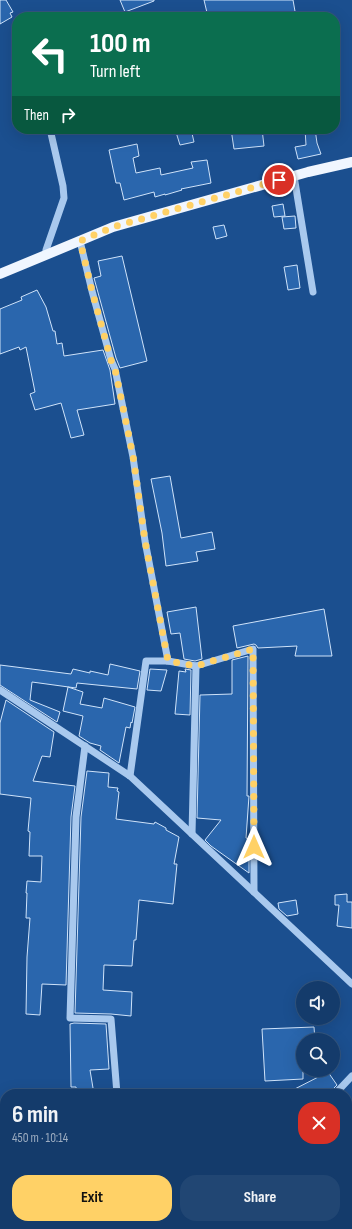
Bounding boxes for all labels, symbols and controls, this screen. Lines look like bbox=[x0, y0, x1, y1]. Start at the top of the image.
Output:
text: 100 m bbox=[90, 27, 151, 60]
icon: left bbox=[24, 28, 76, 80]
text: Turn left bbox=[90, 61, 141, 82]
icon: right bbox=[57, 104, 79, 126]
text: Then bbox=[24, 106, 49, 125]
pin bbox=[262, 163, 296, 197]
icon: arrive bbox=[268, 169, 290, 191]
position arrow bbox=[233, 826, 275, 868]
map controls bbox=[296, 981, 340, 1077]
button: sound bbox=[296, 981, 340, 1025]
button: search bbox=[296, 1033, 340, 1077]
text: 6 min bbox=[12, 1100, 59, 1129]
button: close bbox=[298, 1102, 340, 1144]
text: 450 m · 10:14 bbox=[12, 1130, 68, 1146]
button: Exit bbox=[12, 1175, 172, 1221]
button: Share bbox=[180, 1175, 340, 1221]

